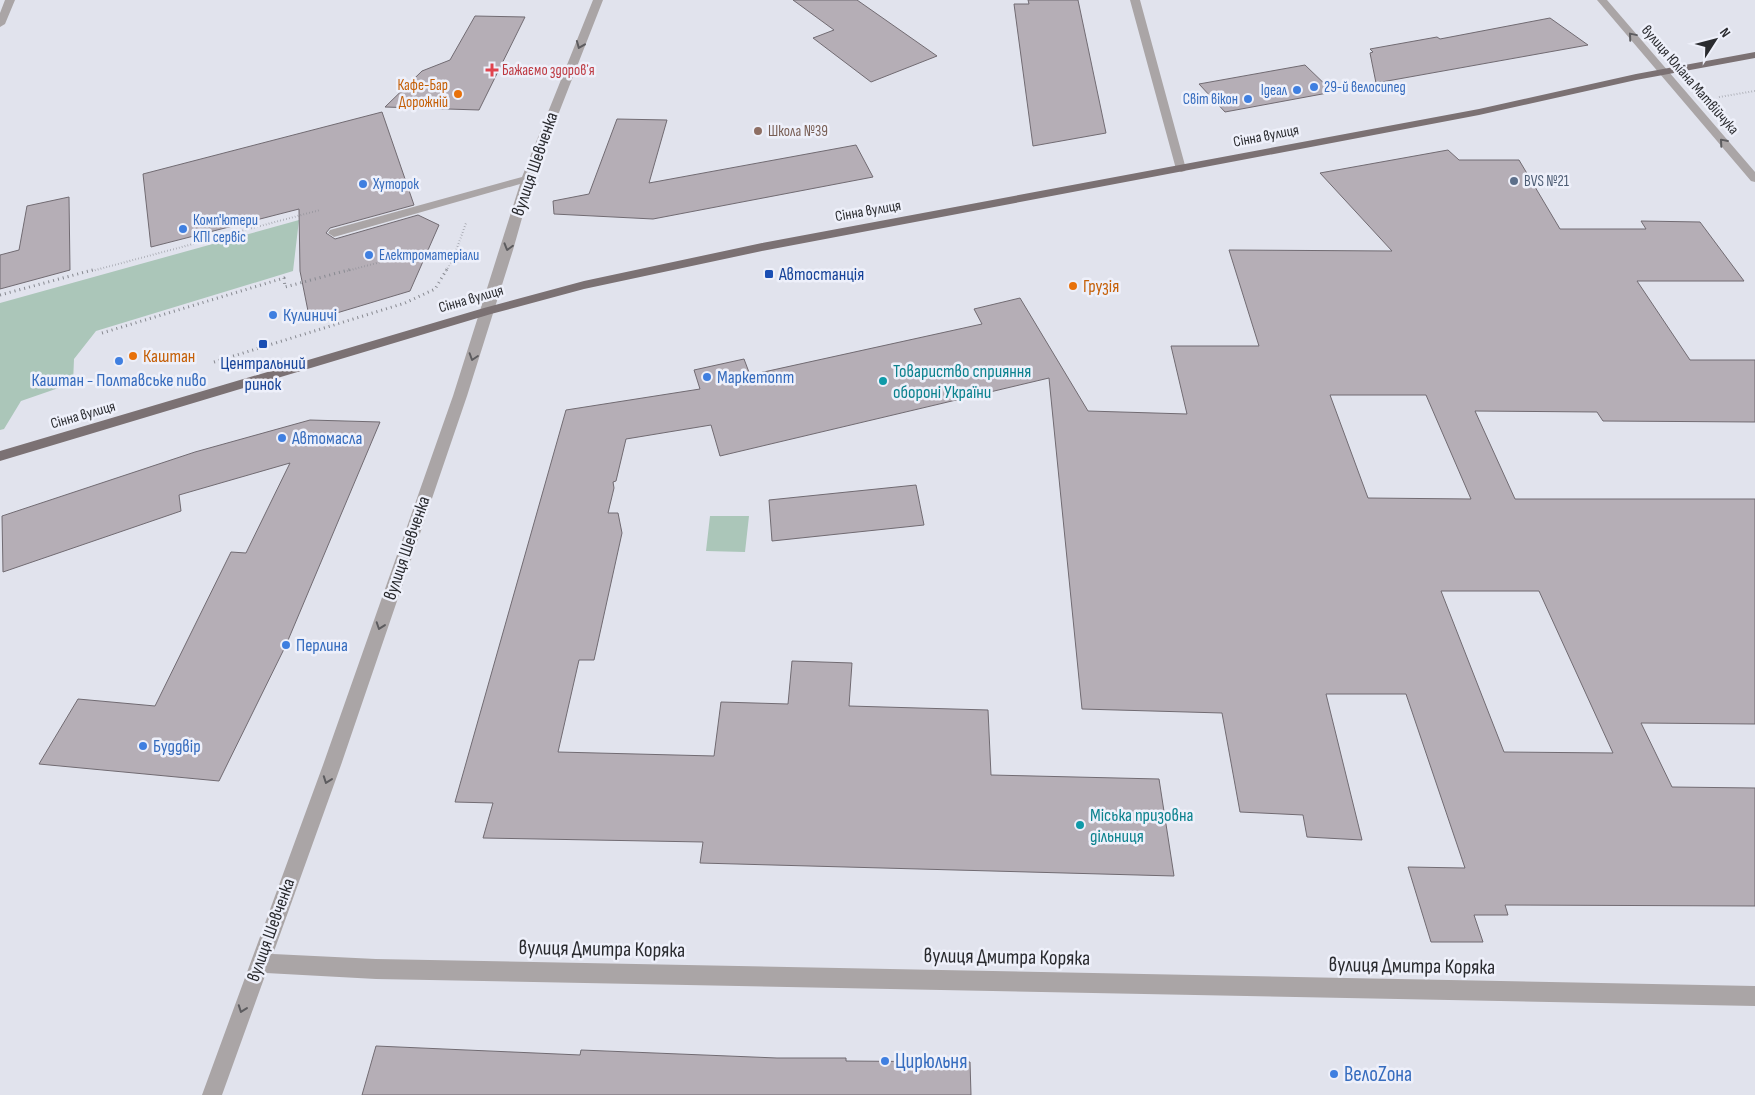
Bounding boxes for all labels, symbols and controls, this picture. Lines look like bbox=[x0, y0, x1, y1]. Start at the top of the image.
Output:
north arrow bbox=[1690, 15, 1740, 65]
street label: вулиця Юліана Матвійчука bbox=[1637, 21, 1743, 139]
text: N bbox=[1716, 25, 1734, 41]
one-way arrow bbox=[1629, 32, 1638, 41]
one-way arrow bbox=[576, 40, 586, 49]
place label: Бажаємо здоровʼя bbox=[502, 61, 595, 80]
marker: Бажаємо здоровʼя bbox=[486, 64, 498, 76]
place label: Кафе-Бар Дорожній bbox=[397, 76, 448, 112]
place label: 29-й велосипед bbox=[1324, 78, 1406, 97]
place label: Ідеал bbox=[1261, 81, 1288, 100]
marker: 29-й велосипед bbox=[1308, 81, 1320, 93]
marker: Ідеал bbox=[1291, 84, 1303, 96]
marker: Кафе-Бар Дорожній bbox=[452, 88, 464, 100]
place label: Світ вікон bbox=[1183, 90, 1238, 109]
marker: Світ вікон bbox=[1242, 93, 1254, 105]
street label: вулиця Шевченка bbox=[507, 109, 563, 219]
street label: Сінна вулиця bbox=[1232, 120, 1301, 152]
place label: Школа №39 bbox=[768, 122, 828, 141]
marker: Школа №39 bbox=[752, 125, 764, 137]
one-way arrow bbox=[1720, 138, 1729, 147]
place label: BVS №21 bbox=[1524, 172, 1570, 191]
place label: Хуторок bbox=[372, 175, 419, 194]
marker: BVS №21 bbox=[1508, 175, 1520, 187]
marker: Хуторок bbox=[357, 178, 369, 190]
street label: Сінна вулиця bbox=[834, 196, 902, 226]
place label: Комп'ютери КПІ сервіс bbox=[193, 211, 258, 247]
marker: Комп'ютери КПІ сервіс bbox=[177, 223, 189, 235]
one-way arrow bbox=[503, 243, 513, 251]
place label: Електроматеріали bbox=[379, 246, 479, 265]
marker: Електроматеріали bbox=[363, 249, 375, 261]
place label: Автостанція bbox=[778, 264, 864, 285]
marker: Автостанція bbox=[763, 268, 775, 280]
place label: Грузiя bbox=[1083, 276, 1119, 297]
marker: Грузiя bbox=[1067, 280, 1079, 292]
street label: Сінна вулиця bbox=[436, 281, 506, 317]
place label: Кулиничі bbox=[283, 305, 337, 326]
marker: Кулиничі bbox=[267, 309, 279, 321]
marker: Центральний ринок bbox=[257, 338, 269, 350]
place label: Каштан bbox=[143, 346, 195, 367]
marker: Каштан bbox=[127, 350, 139, 362]
one-way arrow bbox=[469, 352, 479, 361]
place label: Центральний ринок bbox=[220, 353, 306, 395]
marker: Каштан - Полтавське пиво bbox=[113, 355, 125, 367]
place label: Товариство сприяння обороні України bbox=[893, 361, 1031, 403]
place label: Маркетопт bbox=[717, 367, 794, 388]
place label: Каштан - Полтавське пиво bbox=[32, 370, 206, 391]
marker: Маркетопт bbox=[701, 371, 713, 383]
marker: Товариство сприяння обороні України bbox=[877, 375, 889, 387]
street label: Сінна вулиця bbox=[48, 397, 118, 433]
place label: Автомасла bbox=[291, 428, 363, 449]
marker: Автомасла bbox=[276, 432, 288, 444]
street label: вулиця Шевченка bbox=[379, 493, 435, 603]
one-way arrow bbox=[376, 622, 386, 630]
place label: Перлина bbox=[296, 635, 348, 656]
marker: Перлина bbox=[280, 639, 292, 651]
place label: Буддвір bbox=[153, 736, 201, 757]
marker: Буддвір bbox=[137, 740, 149, 752]
one-way arrow bbox=[323, 775, 333, 784]
place label: Міська призовна дільниця bbox=[1090, 805, 1194, 847]
marker: Міська призовна дільниця bbox=[1074, 819, 1086, 831]
street label: вулиця Шевченка bbox=[243, 875, 299, 984]
street label: вулиця Дмитра Коряка bbox=[518, 935, 686, 963]
street label: вулиця Дмитра Коряка bbox=[923, 943, 1091, 971]
street label: вулиця Дмитра Коряка bbox=[1328, 952, 1496, 980]
one-way arrow bbox=[238, 1005, 248, 1013]
place label: Цирюльня bbox=[895, 1049, 967, 1074]
marker: Цирюльня bbox=[879, 1055, 891, 1067]
place label: ВелоZона bbox=[1344, 1062, 1412, 1087]
marker: ВелоZона bbox=[1328, 1068, 1340, 1080]

